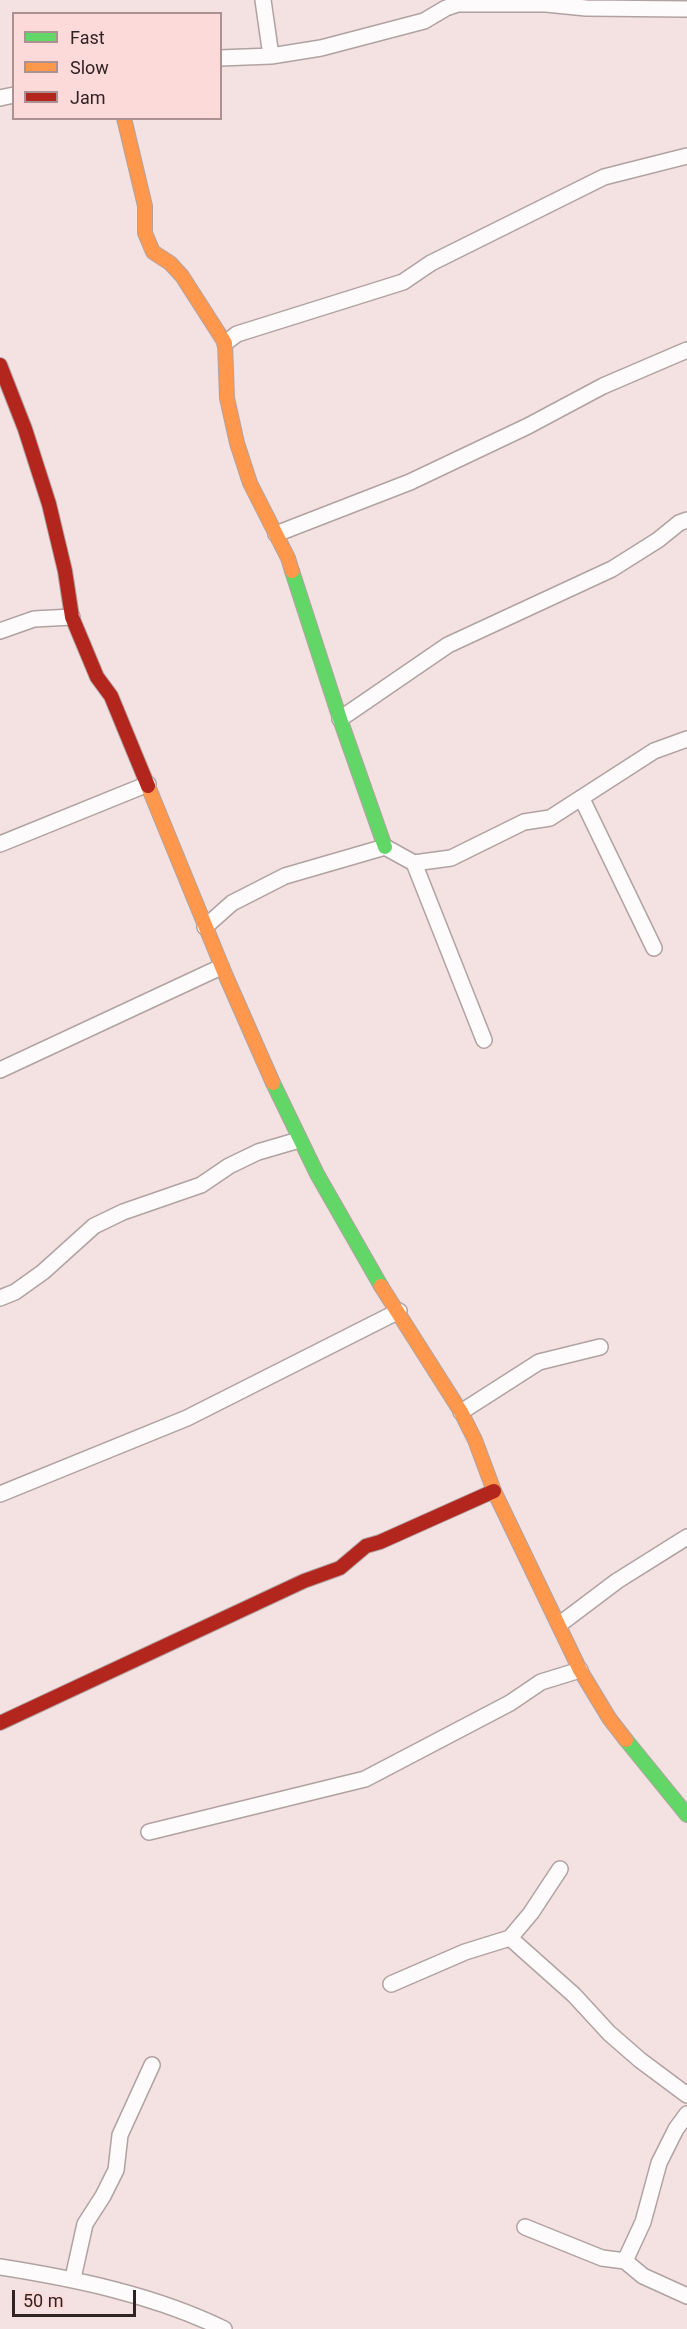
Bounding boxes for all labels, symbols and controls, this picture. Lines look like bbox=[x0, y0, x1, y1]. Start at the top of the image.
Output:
legend bbox=[12, 12, 222, 120]
text: Fast bbox=[70, 27, 105, 48]
text: Slow bbox=[70, 57, 109, 78]
text: Jam bbox=[70, 87, 106, 108]
scale bar bbox=[15, 2278, 140, 2316]
text: 50 m bbox=[23, 2290, 63, 2311]

